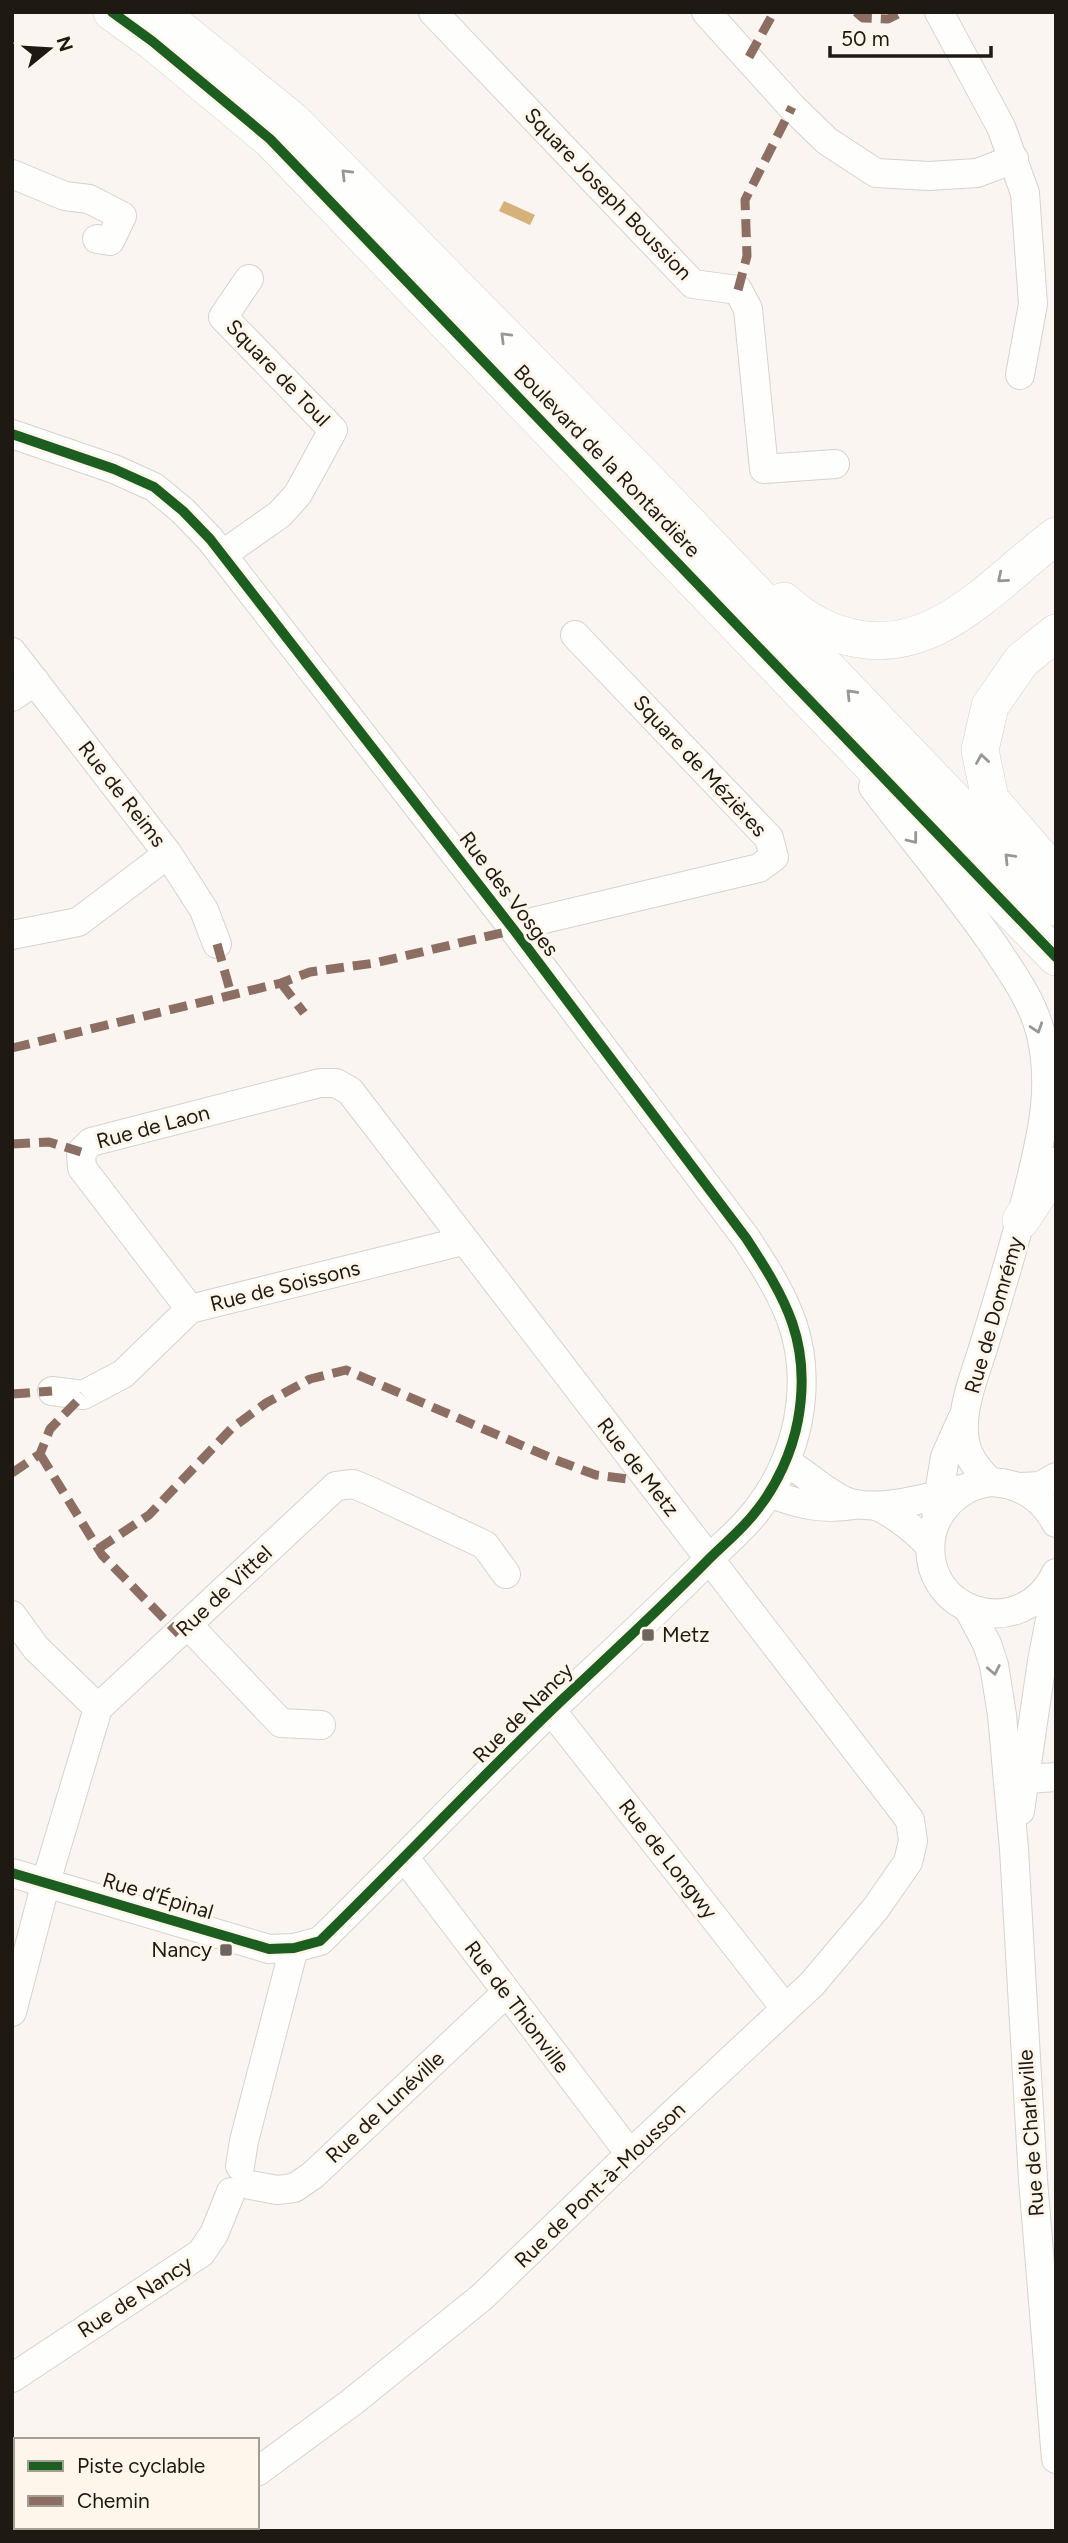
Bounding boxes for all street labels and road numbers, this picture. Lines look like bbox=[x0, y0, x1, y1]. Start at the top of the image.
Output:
street label: Square Joseph Boussion bbox=[520, 102, 697, 285]
street label: Square de Toul bbox=[221, 314, 336, 431]
street label: Boulevard de la Rontardière bbox=[509, 359, 706, 562]
street label: Square de Mézières bbox=[628, 690, 772, 842]
street label: Rue de Reims bbox=[73, 736, 172, 852]
street label: Rue des Vosges bbox=[454, 826, 564, 961]
street label: Rue de Laon bbox=[94, 1099, 212, 1154]
street label: Rue de Domrémy bbox=[959, 1233, 1028, 1396]
street label: Rue de Soissons bbox=[207, 1255, 362, 1316]
street label: Rue de Metz bbox=[592, 1413, 685, 1521]
street label: Rue de Vittel bbox=[171, 1540, 277, 1641]
street label: Rue de Nancy bbox=[467, 1657, 578, 1768]
street label: Rue de Longwy bbox=[614, 1794, 723, 1924]
street label: Rue d’Épinal bbox=[100, 1867, 216, 1924]
street label: Rue de Thionville bbox=[460, 1936, 575, 2078]
street label: Rue de Lunéville bbox=[320, 2045, 449, 2168]
street label: Rue de Charleville bbox=[1012, 2049, 1049, 2217]
street label: Rue de Pont-à-Mousson bbox=[509, 2097, 690, 2273]
street label: Rue de Nancy bbox=[73, 2250, 197, 2343]

